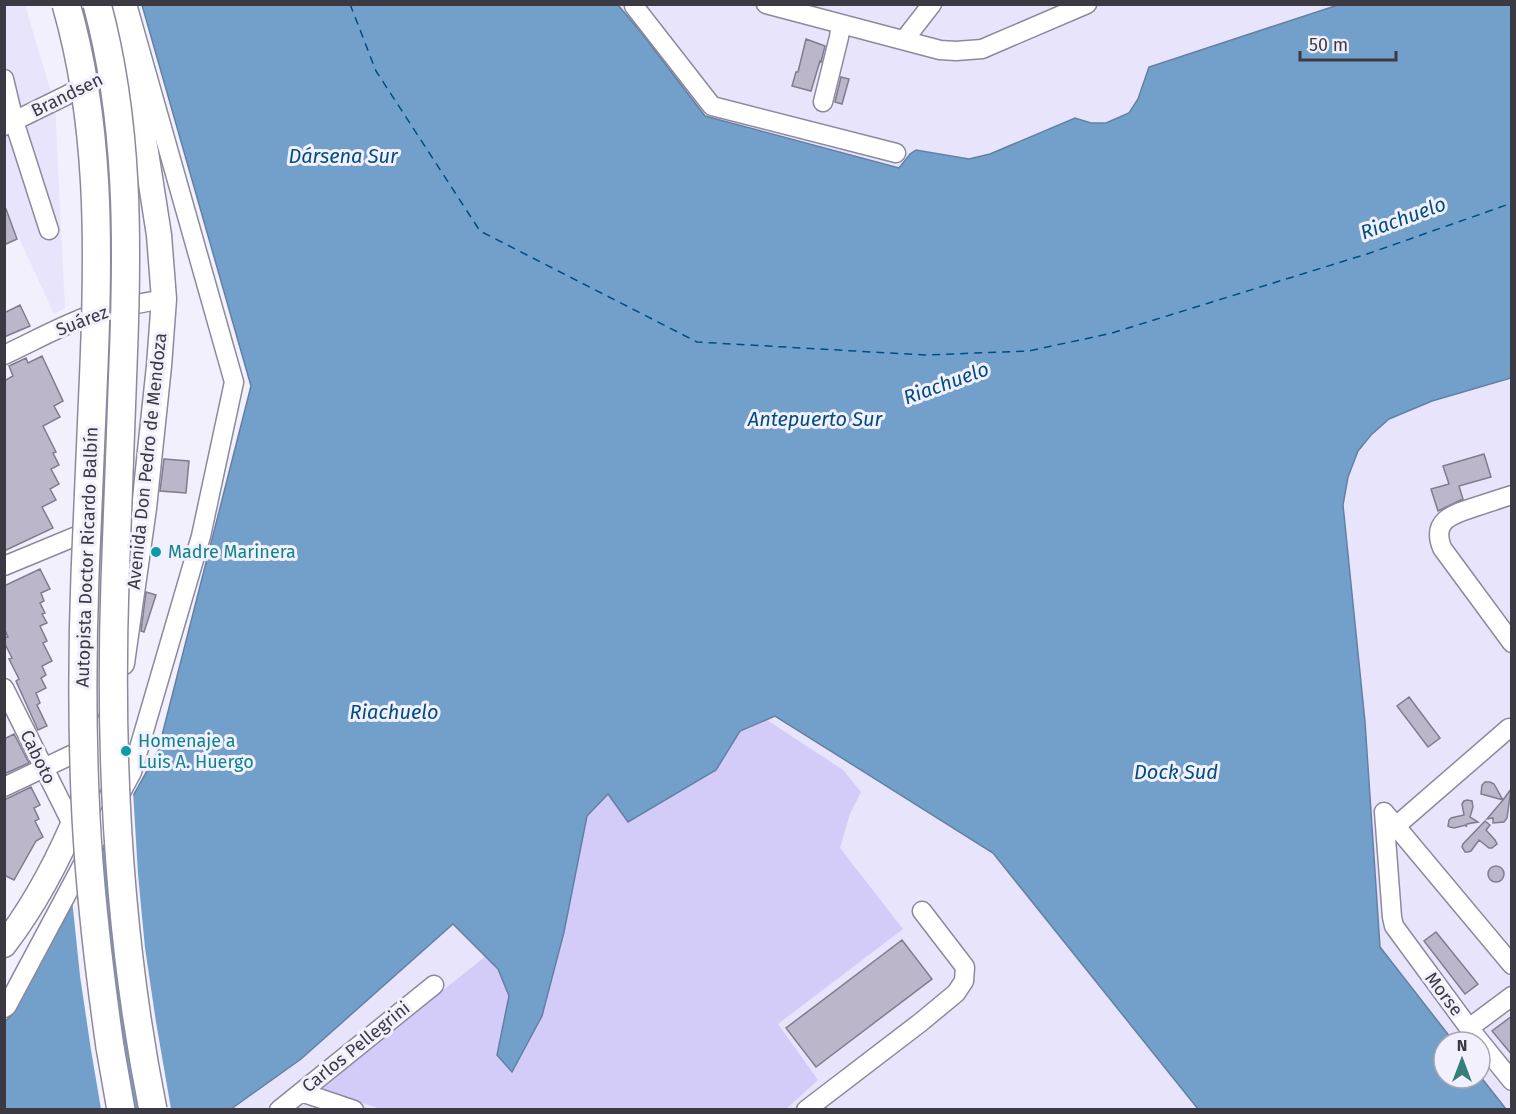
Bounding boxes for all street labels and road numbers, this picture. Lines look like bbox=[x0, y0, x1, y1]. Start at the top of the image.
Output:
street label: Brandsen bbox=[28, 68, 106, 122]
street label: Suárez bbox=[53, 301, 111, 341]
street label: Avenida Don Pedro de Mendoza bbox=[123, 332, 171, 590]
street label: Autopista Doctor Ricardo Balbín bbox=[71, 426, 103, 688]
street label: Caboto bbox=[15, 726, 61, 788]
street label: Morse bbox=[1420, 968, 1468, 1020]
street label: Carlos Pellegrini bbox=[298, 997, 414, 1097]

